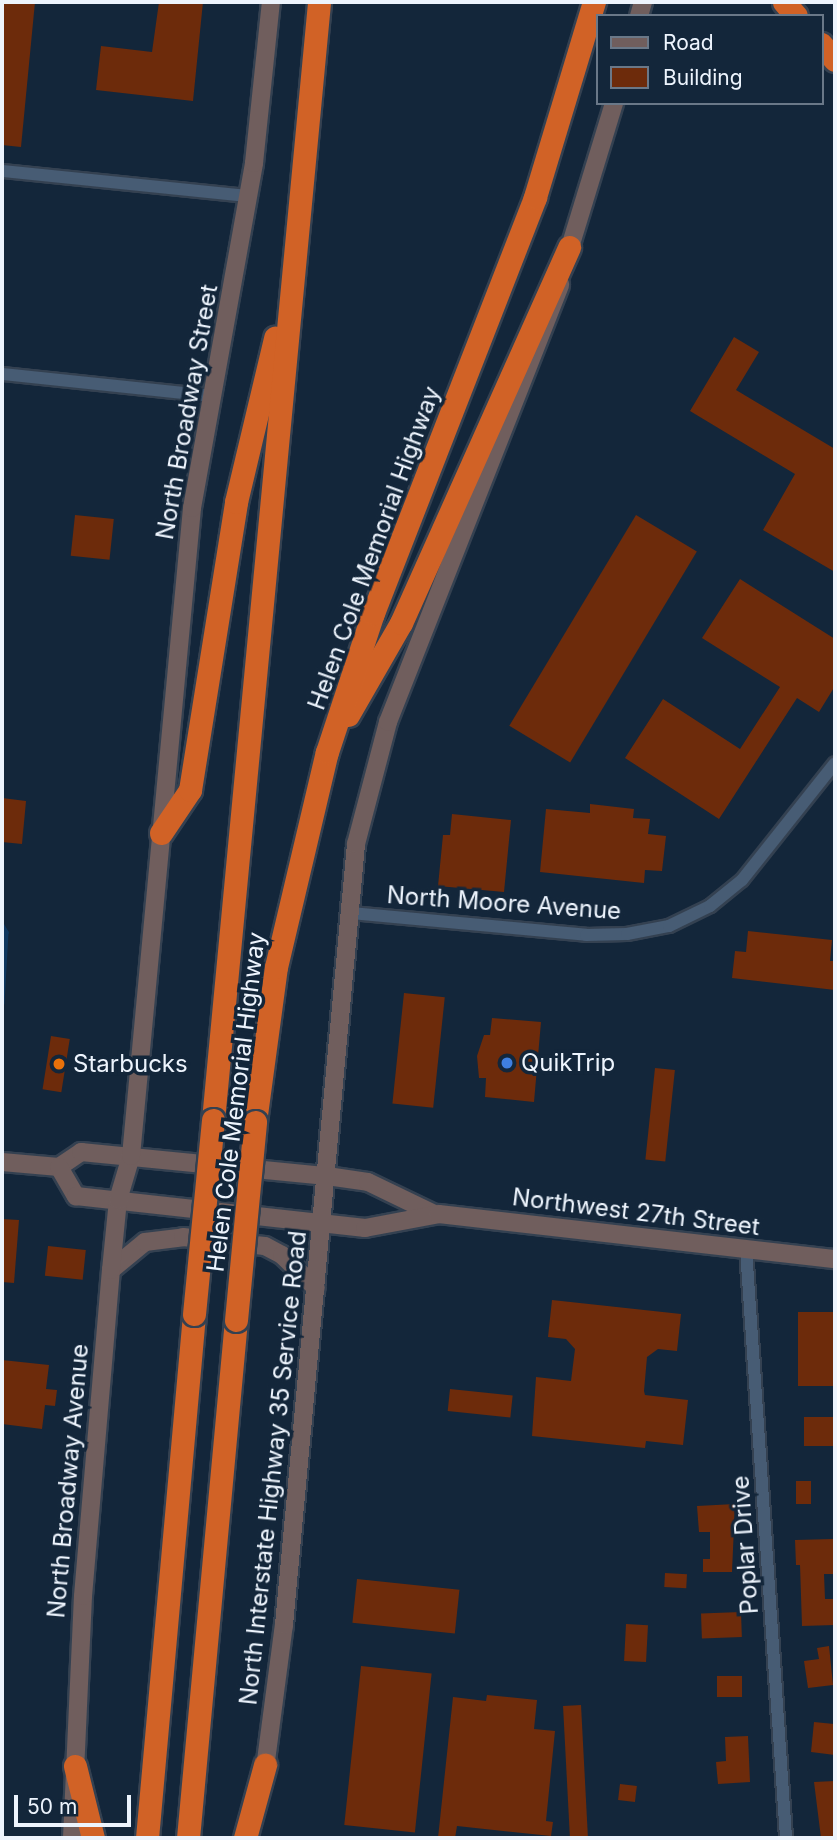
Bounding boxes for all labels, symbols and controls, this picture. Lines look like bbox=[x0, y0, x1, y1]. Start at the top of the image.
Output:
legend bbox=[596, 14, 823, 105]
text: Road bbox=[663, 30, 714, 55]
text: Building bbox=[663, 65, 743, 90]
street label: North Broadway Street bbox=[150, 282, 224, 542]
street label: Helen Cole Memorial Highway bbox=[302, 382, 446, 714]
street label: North Moore Avenue bbox=[386, 880, 622, 926]
street label: Helen Cole Memorial Highway bbox=[201, 930, 271, 1274]
place label: QuikTrip bbox=[521, 1049, 615, 1077]
place label: Starbucks bbox=[73, 1050, 188, 1078]
marker: QuikTrip bbox=[499, 1055, 515, 1071]
marker: Starbucks bbox=[51, 1056, 67, 1072]
street label: Northwest 27th Street bbox=[511, 1183, 761, 1241]
street label: North Interstate Highway 35 Service Road bbox=[234, 1230, 312, 1706]
street label: North Broadway Avenue bbox=[42, 1343, 94, 1619]
street label: Poplar Drive bbox=[726, 1475, 764, 1615]
scale bar bbox=[18, 1780, 135, 1824]
text: 50 m bbox=[27, 1794, 77, 1819]

